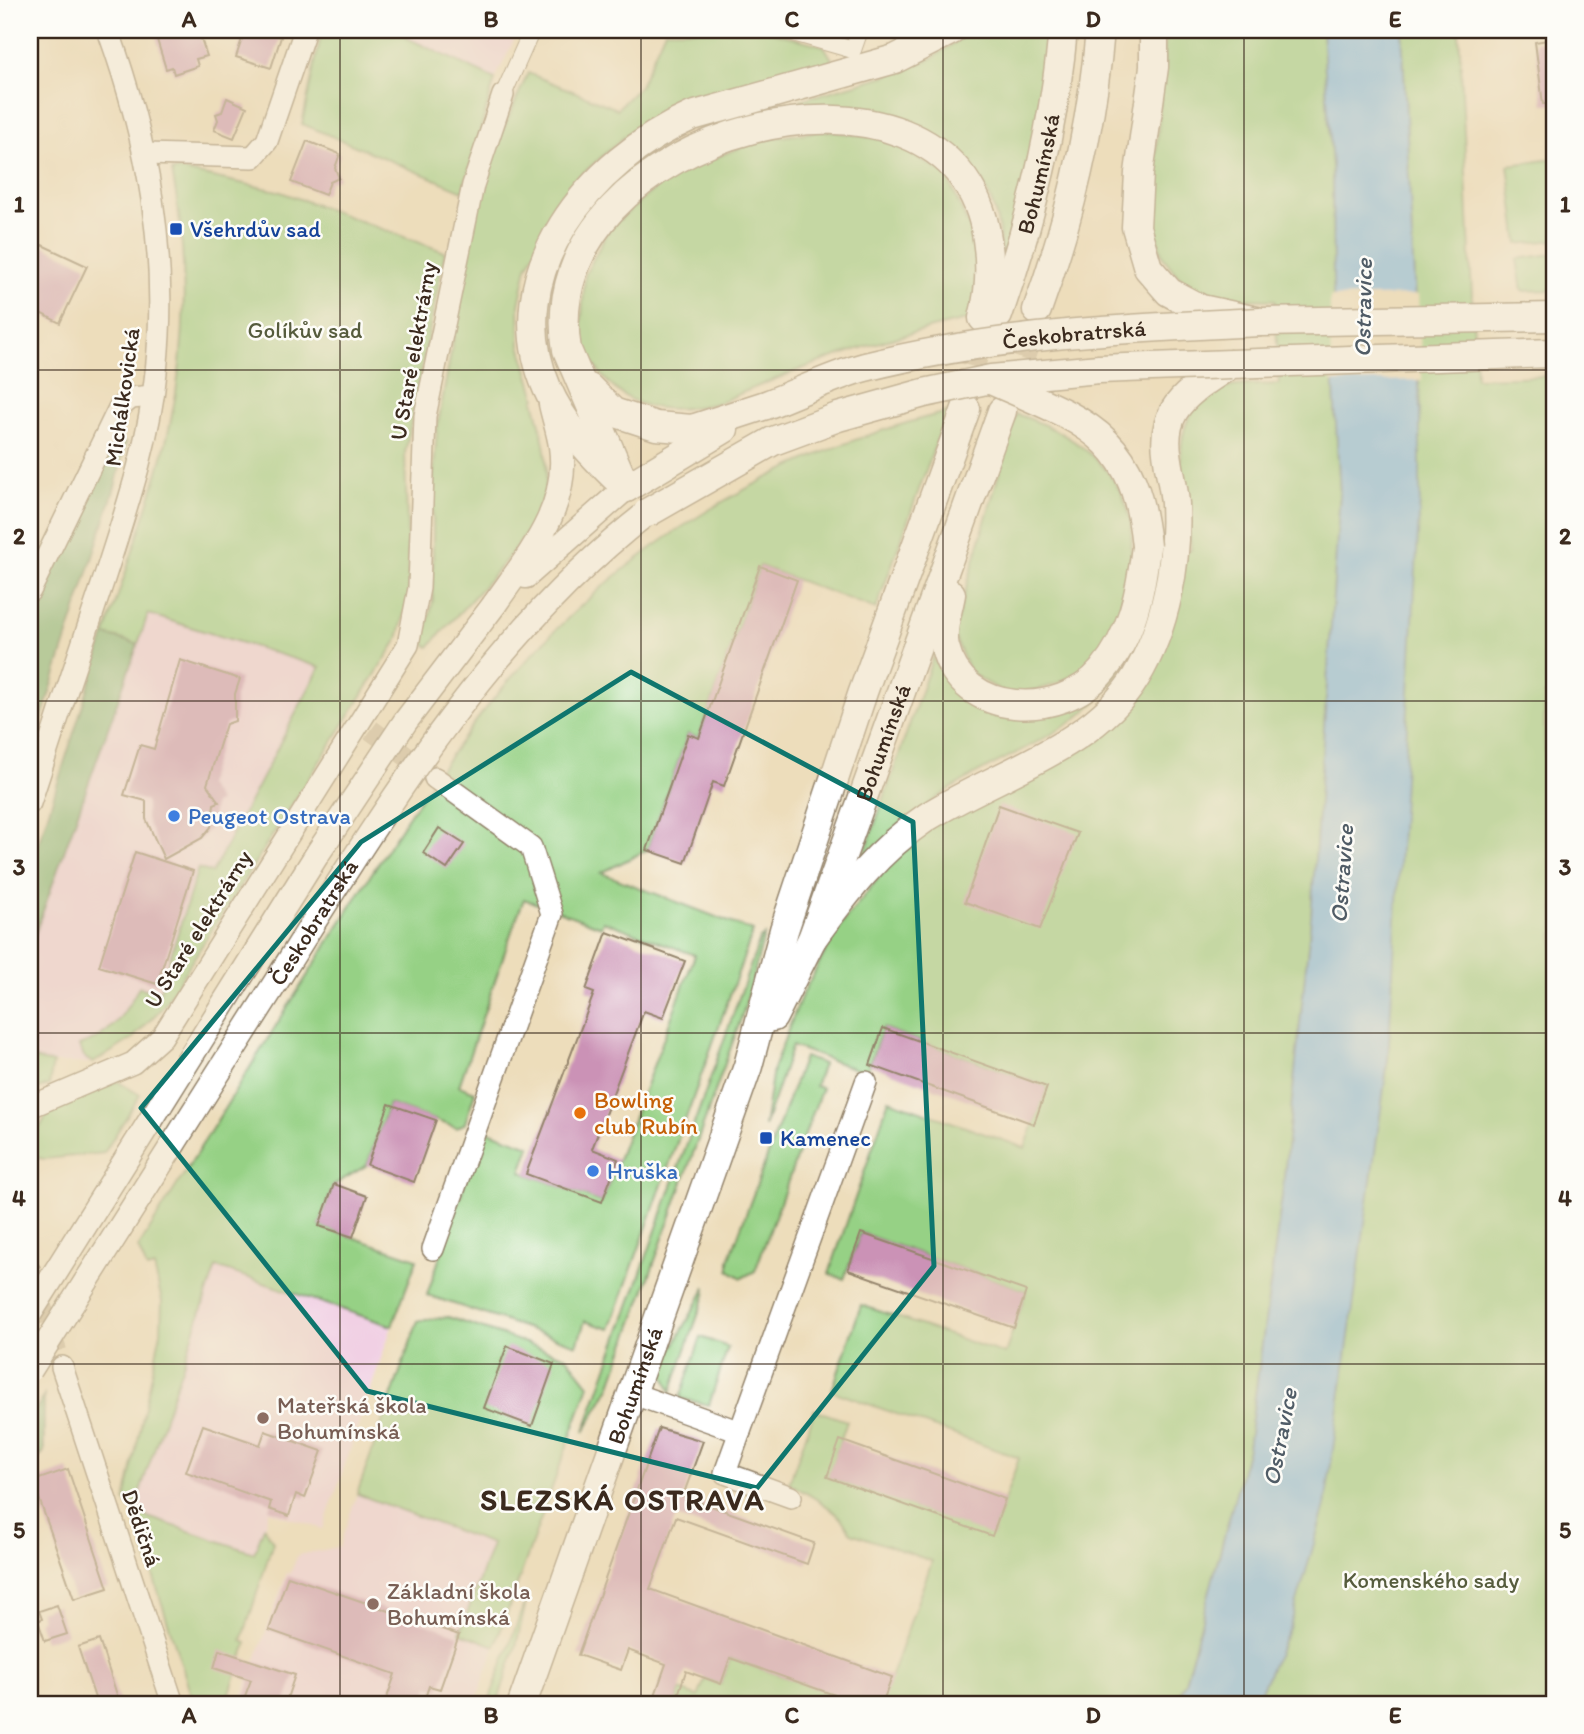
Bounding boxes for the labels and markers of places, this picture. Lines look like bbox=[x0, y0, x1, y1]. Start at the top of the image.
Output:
place label: Všehrdův sad bbox=[190, 215, 321, 243]
marker: Všehrdův sad bbox=[168, 221, 184, 237]
place label: Peugeot Ostrava bbox=[188, 802, 351, 830]
marker: Peugeot Ostrava bbox=[166, 808, 182, 824]
place label: Bowling club Rubín bbox=[594, 1086, 698, 1140]
marker: Bowling club Rubín bbox=[572, 1105, 588, 1121]
place label: Kamenec bbox=[780, 1124, 871, 1152]
marker: Kamenec bbox=[758, 1130, 774, 1146]
place label: Hruška bbox=[607, 1157, 678, 1185]
marker: Hruška bbox=[585, 1163, 601, 1179]
place label: Mateřská škola Bohumínská bbox=[277, 1391, 426, 1445]
marker: Mateřská škola Bohumínská bbox=[255, 1410, 271, 1426]
place label: Základní škola Bohumínská bbox=[387, 1577, 531, 1631]
marker: Základní škola Bohumínská bbox=[365, 1596, 381, 1612]

